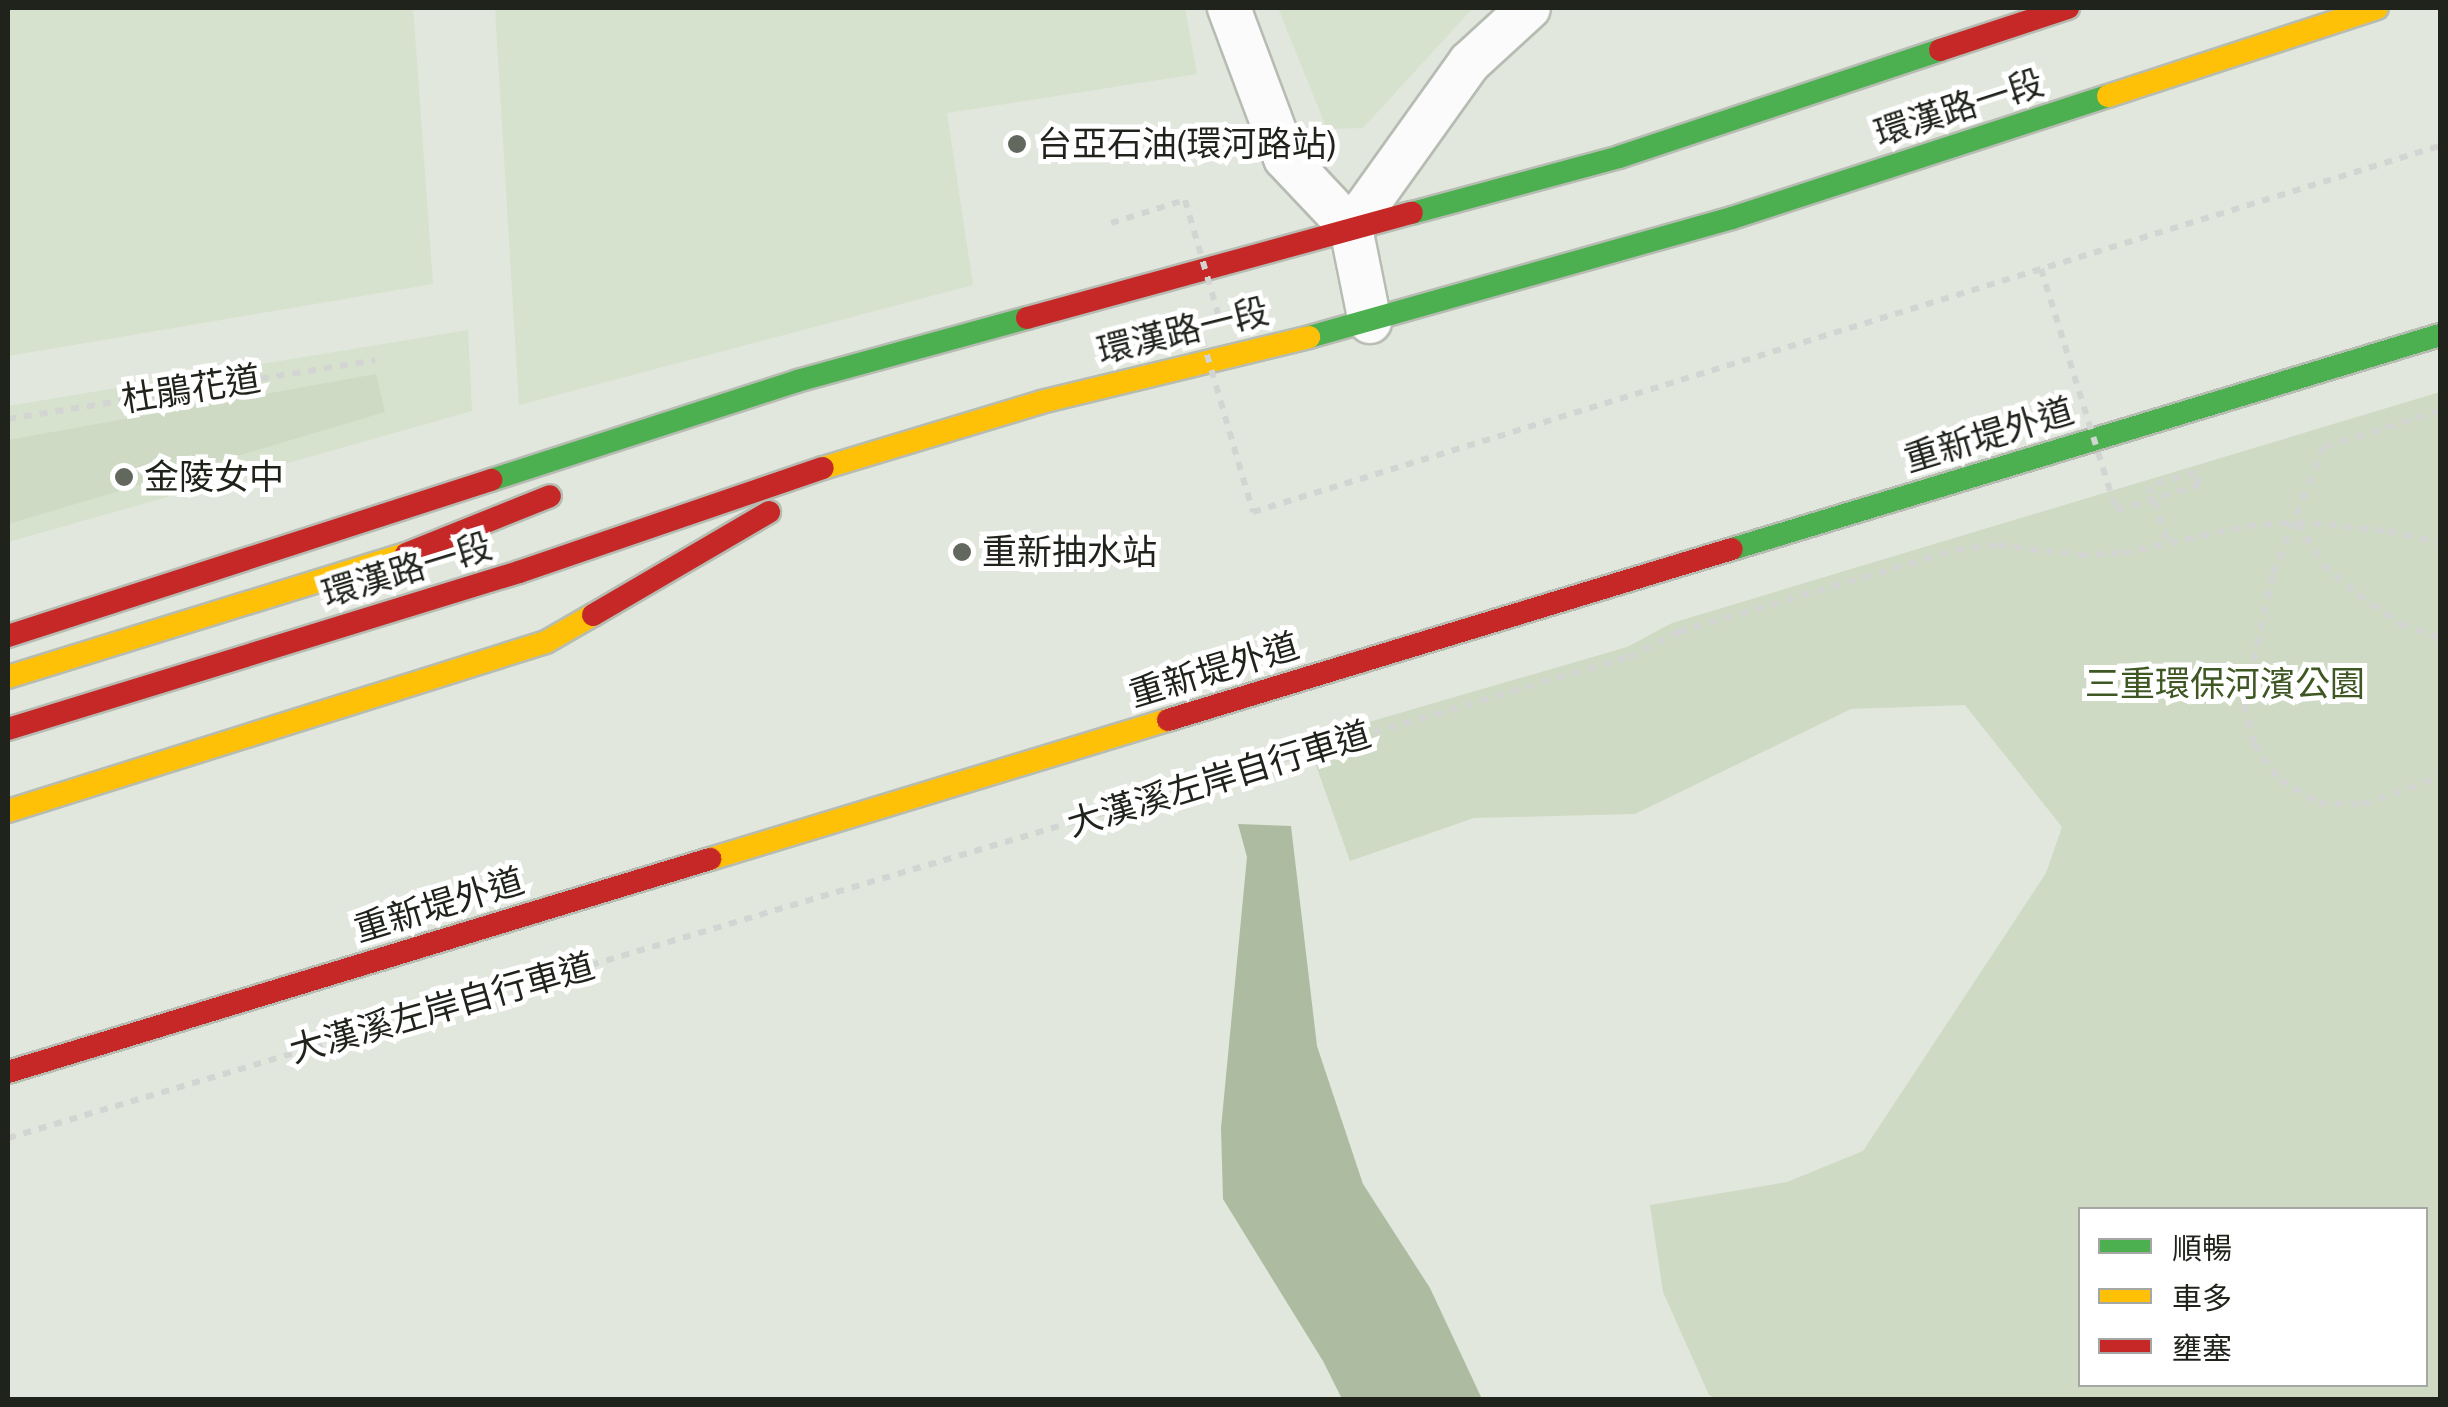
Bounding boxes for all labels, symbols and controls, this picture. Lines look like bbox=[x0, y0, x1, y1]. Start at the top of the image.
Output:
street label: 環漢路一段 bbox=[1869, 61, 2049, 155]
place label: 台亞石油(環河路站) bbox=[1037, 123, 1336, 165]
marker: 台亞石油(環河路站) bbox=[1006, 133, 1028, 155]
street label: 環漢路一段 bbox=[1093, 289, 1273, 373]
street label: 杜鵑花道 bbox=[119, 357, 263, 421]
street label: 重新堤外道 bbox=[1899, 389, 2079, 481]
place label: 金陵女中 bbox=[144, 456, 284, 498]
marker: 金陵女中 bbox=[113, 466, 135, 488]
street label: 環漢路一段 bbox=[317, 524, 497, 616]
place label: 重新抽水站 bbox=[982, 531, 1157, 573]
marker: 重新抽水站 bbox=[951, 541, 973, 563]
street label: 重新堤外道 bbox=[1124, 624, 1304, 716]
park label: 三重環保河濱公園 bbox=[2085, 663, 2365, 705]
street label: 大漢溪左岸自行車道 bbox=[1062, 713, 1376, 845]
street label: 重新堤外道 bbox=[349, 859, 529, 951]
street label: 大漢溪左岸自行車道 bbox=[285, 944, 599, 1072]
legend bbox=[2078, 1207, 2428, 1387]
text: 順暢 bbox=[2172, 1228, 2232, 1268]
text: 車多 bbox=[2172, 1278, 2232, 1318]
text: 壅塞 bbox=[2172, 1328, 2232, 1368]

